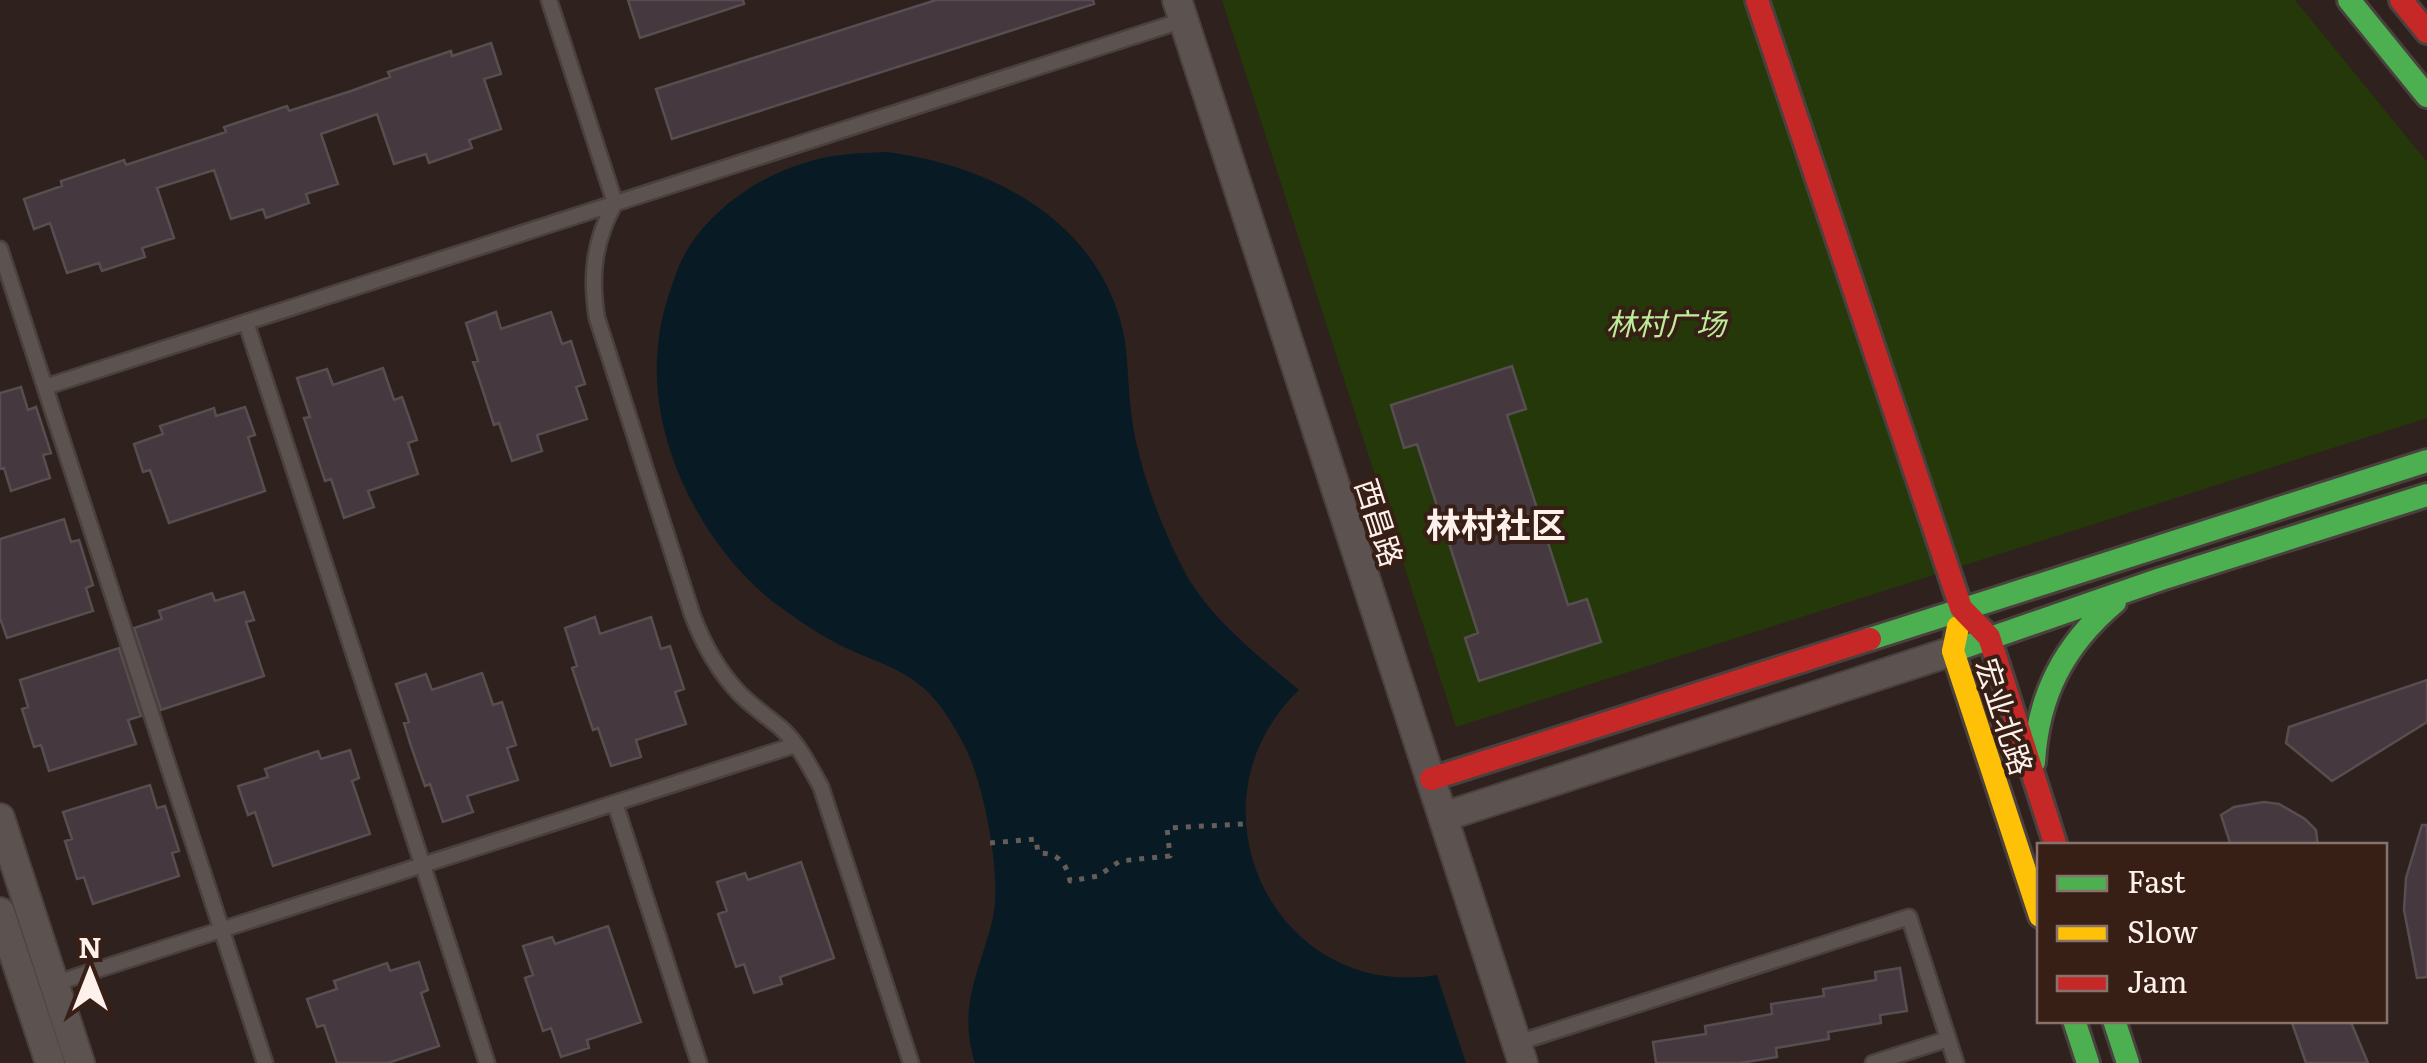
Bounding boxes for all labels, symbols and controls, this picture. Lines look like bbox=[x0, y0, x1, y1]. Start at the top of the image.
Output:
park label: 林村广场 bbox=[1606, 300, 1729, 344]
street label: 西昌路 bbox=[1346, 472, 1416, 572]
district label: 林村社区 bbox=[1426, 497, 1566, 549]
street label: 宏业北路 bbox=[1967, 652, 2045, 780]
legend bbox=[2037, 843, 2387, 1023]
text: Fast bbox=[2127, 858, 2186, 902]
text: Slow bbox=[2127, 908, 2198, 952]
north arrow bbox=[40, 923, 140, 1023]
text: N bbox=[78, 925, 102, 967]
text: Jam bbox=[2127, 958, 2187, 1002]

